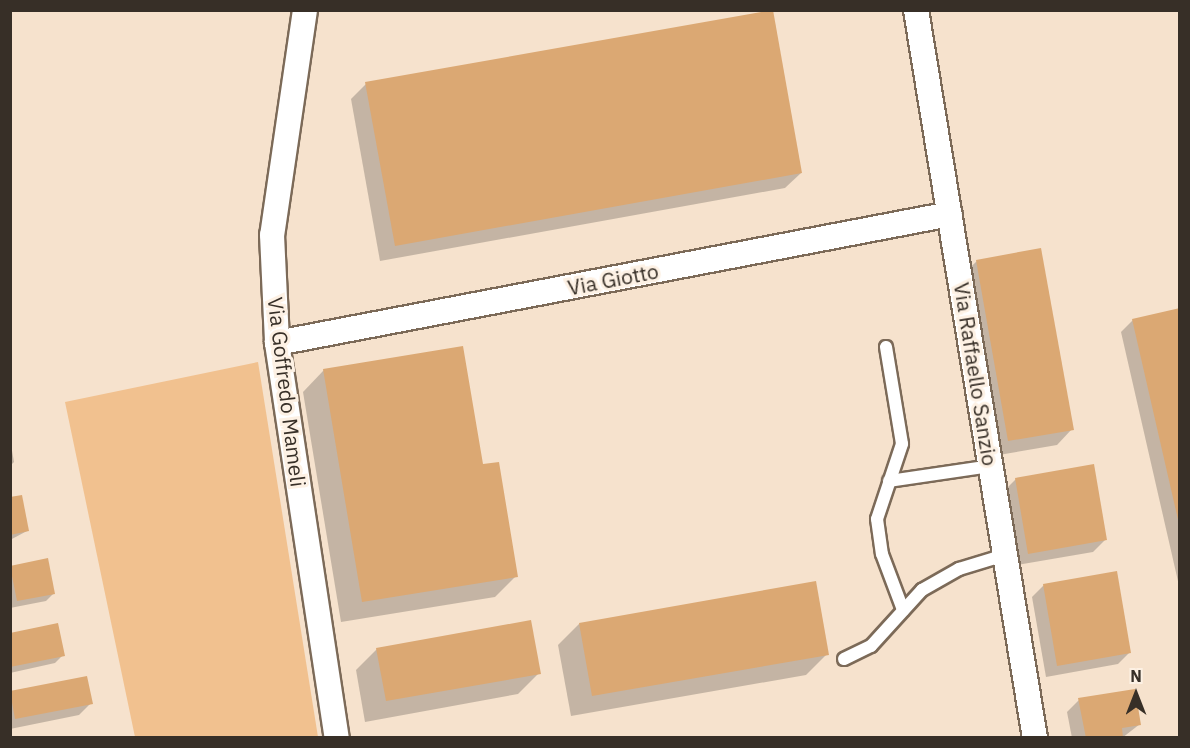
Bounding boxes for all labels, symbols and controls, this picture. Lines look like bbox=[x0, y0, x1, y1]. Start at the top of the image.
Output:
street label: Via Giotto bbox=[565, 258, 661, 300]
street label: Via Raffaello Sanzio bbox=[949, 281, 1003, 467]
street label: Via Goffredo Mameli bbox=[263, 296, 311, 488]
north arrow bbox=[1106, 664, 1166, 724]
text: N bbox=[1130, 666, 1142, 686]

